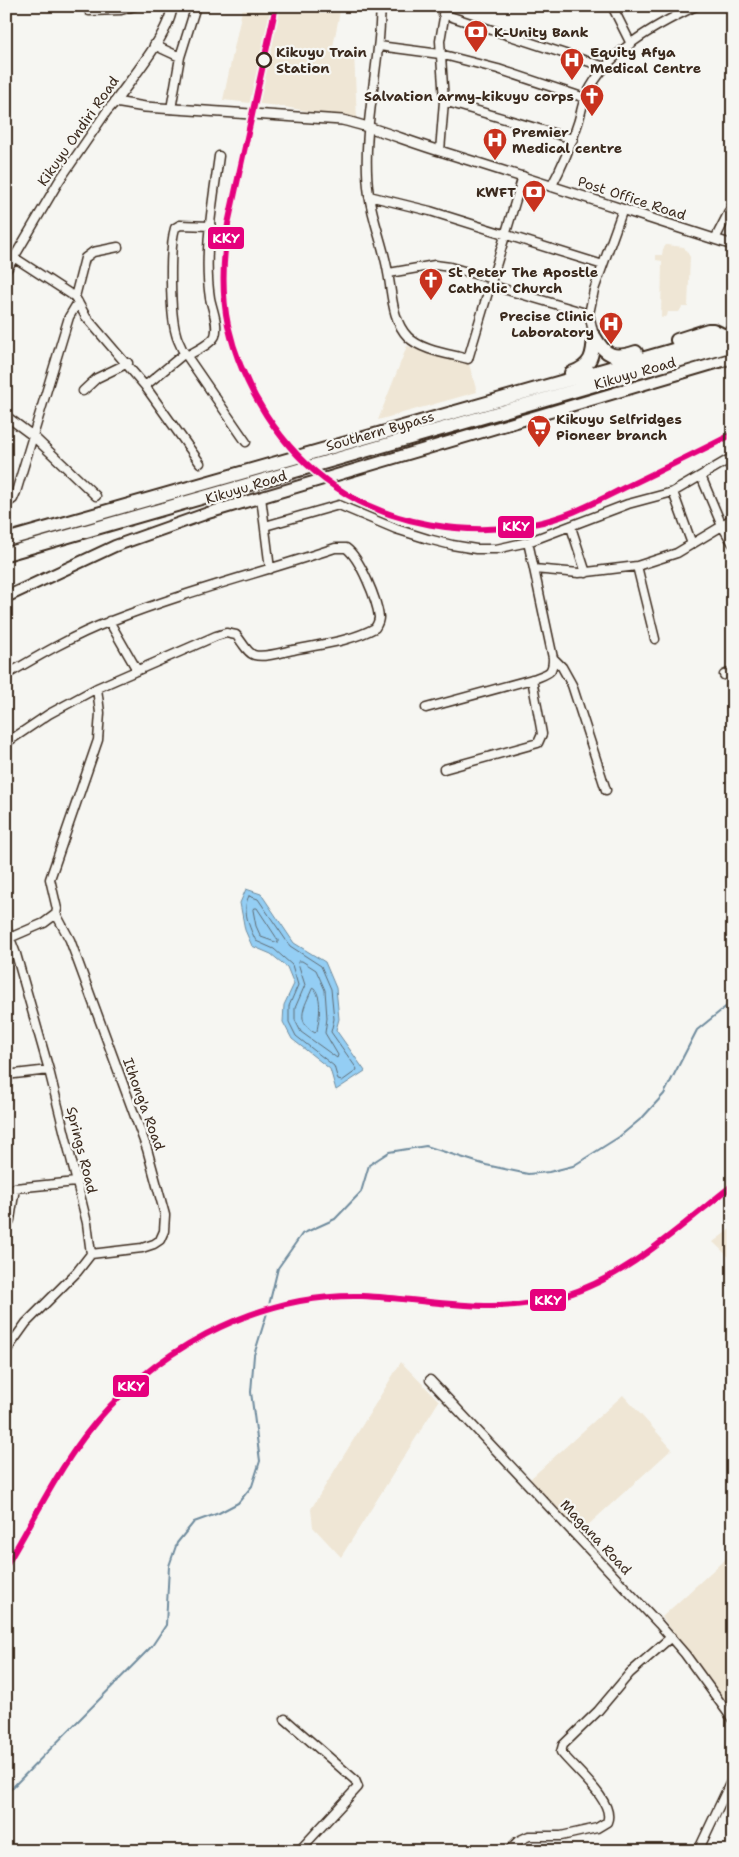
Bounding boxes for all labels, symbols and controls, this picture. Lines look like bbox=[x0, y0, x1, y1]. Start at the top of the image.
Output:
bank icon: K-Unity Bank bbox=[463, 19, 489, 53]
place label: K-Unity Bank bbox=[494, 23, 589, 41]
place label: Kikuyu Train Station bbox=[276, 43, 367, 77]
place label: Equity Afya Medical Centre bbox=[590, 43, 701, 77]
hospital icon: Equity Afya Medical Centre bbox=[559, 47, 585, 81]
marker: Kikuyu Train Station bbox=[256, 52, 272, 68]
street label: Kikuyu Ondiri Road bbox=[33, 72, 123, 190]
church icon: Salvation army-kikuyu corps bbox=[579, 83, 605, 117]
place label: Salvation army-kikuyu corps bbox=[364, 87, 574, 105]
place label: Premier Medical centre bbox=[512, 123, 622, 157]
hospital icon: Premier Medical centre bbox=[482, 127, 508, 161]
street label: Post Office Road bbox=[576, 172, 689, 224]
bank icon: KWFT bbox=[521, 179, 547, 213]
place label: KWFT bbox=[476, 183, 516, 201]
line badge: KKY bbox=[207, 226, 245, 250]
text: KKY bbox=[212, 229, 240, 247]
place label: St Peter The Apostle Catholic Church bbox=[448, 263, 598, 297]
church icon: St Peter The Apostle Catholic Church bbox=[418, 267, 444, 301]
place label: Precise Clinic Laboratory bbox=[500, 307, 594, 341]
hospital icon: Precise Clinic Laboratory bbox=[598, 311, 624, 345]
street label: Kikuyu Road bbox=[592, 353, 678, 393]
street label: Southern Bypass bbox=[324, 407, 436, 455]
place label: Kikuyu Selfridges Pioneer branch bbox=[556, 410, 682, 444]
supermarket icon: Kikuyu Selfridges Pioneer branch bbox=[526, 414, 552, 448]
street label: Kikuyu Road bbox=[203, 466, 289, 508]
line badge: KKY bbox=[497, 515, 535, 539]
text: KKY bbox=[502, 517, 530, 535]
street label: Ithong'a Road bbox=[119, 1055, 169, 1153]
street label: Springs Road bbox=[63, 1105, 102, 1195]
line badge: KKY bbox=[529, 1288, 567, 1312]
text: KKY bbox=[534, 1291, 562, 1309]
line badge: KKY bbox=[112, 1374, 150, 1398]
text: KKY bbox=[117, 1377, 145, 1395]
street label: Magana Road bbox=[557, 1496, 636, 1578]

